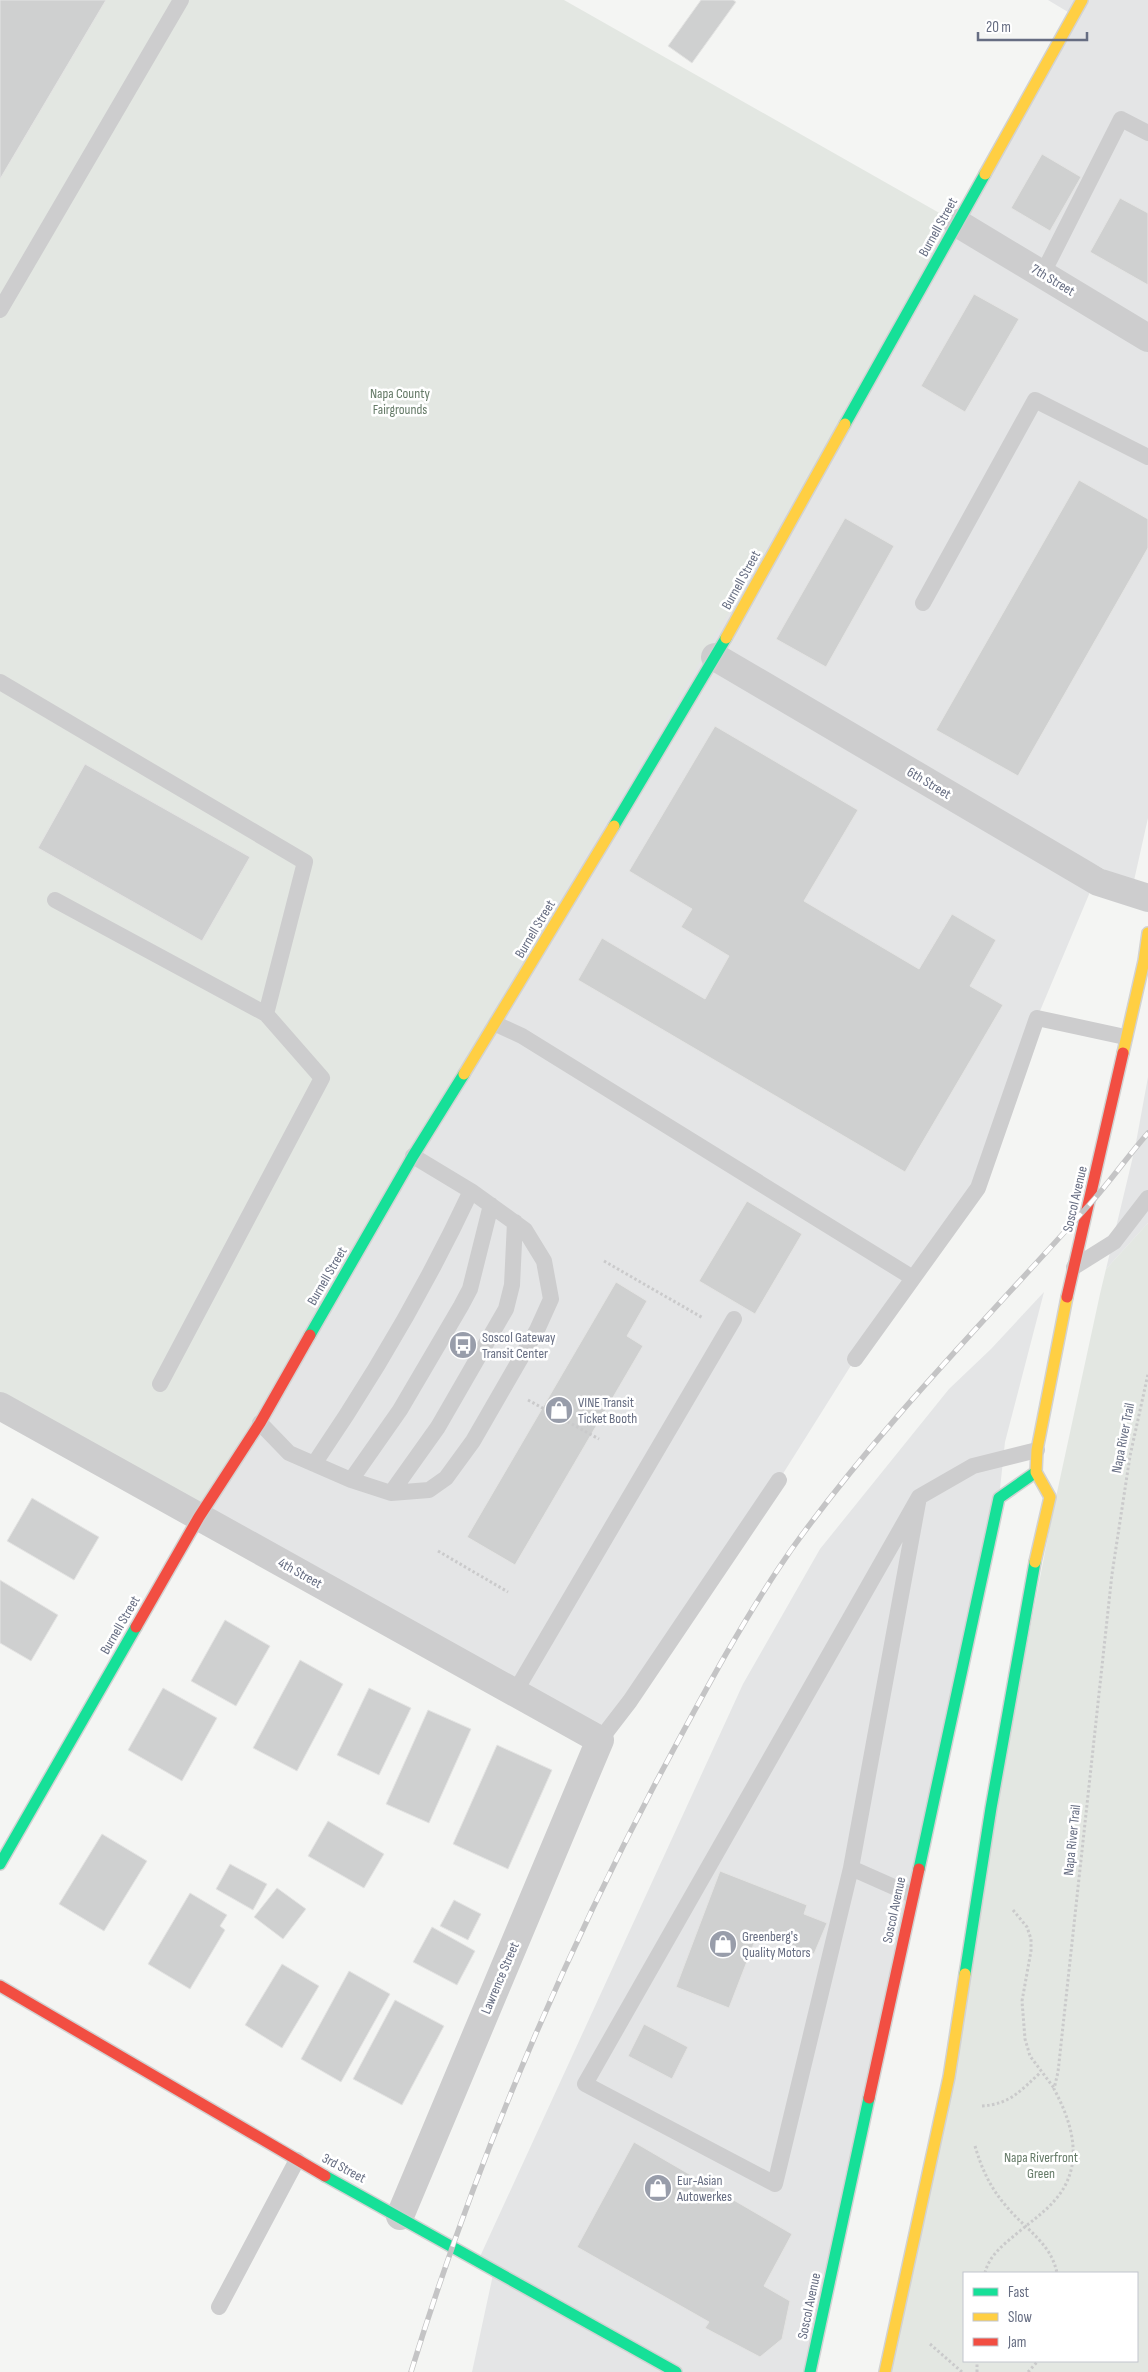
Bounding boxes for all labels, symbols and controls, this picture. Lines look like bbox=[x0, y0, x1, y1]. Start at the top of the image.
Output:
scale bar bbox=[978, 10, 1087, 42]
text: 20 m bbox=[986, 18, 1011, 37]
street label: Burnell Street bbox=[915, 195, 961, 259]
street label: 7th Street bbox=[1028, 260, 1078, 300]
park label: Napa County Fairgrounds bbox=[370, 385, 431, 418]
street label: Burnell Street bbox=[718, 548, 764, 612]
street label: 6th Street bbox=[904, 763, 954, 803]
street label: Burnell Street bbox=[511, 897, 559, 961]
street label: Soscol Avenue bbox=[1059, 1164, 1091, 1234]
street label: Burnell Street bbox=[303, 1244, 351, 1308]
place label: Soscol Gateway Transit Center bbox=[482, 1329, 556, 1362]
bus stop icon: Soscol Gateway Transit Center bbox=[448, 1330, 478, 1360]
place label: VINE Transit Ticket Booth bbox=[578, 1394, 637, 1427]
shop icon: VINE Transit Ticket Booth bbox=[544, 1395, 574, 1425]
street label: Napa River Trail bbox=[1108, 1401, 1138, 1475]
street label: 4th Street bbox=[275, 1554, 325, 1592]
street label: Burnell Street bbox=[96, 1593, 144, 1657]
street label: Napa River Trail bbox=[1060, 1804, 1084, 1876]
street label: Soscol Avenue bbox=[879, 1875, 909, 1945]
place label: Greenberg's Quality Motors bbox=[742, 1928, 811, 1961]
shop icon: Greenberg's Quality Motors bbox=[708, 1929, 738, 1959]
street label: Lawrence Street bbox=[477, 1939, 523, 2017]
street label: 3rd Street bbox=[319, 2149, 369, 2187]
park label: Napa Riverfront Green bbox=[1004, 2149, 1078, 2182]
place label: Eur-Asian Autowerkes bbox=[676, 2172, 732, 2205]
shop icon: Eur-Asian Autowerkes bbox=[643, 2173, 673, 2203]
street label: Soscol Avenue bbox=[794, 2271, 824, 2341]
legend bbox=[963, 2272, 1138, 2362]
text: Fast bbox=[1008, 2283, 1030, 2302]
text: Slow bbox=[1008, 2308, 1032, 2327]
text: Jam bbox=[1007, 2333, 1026, 2352]

